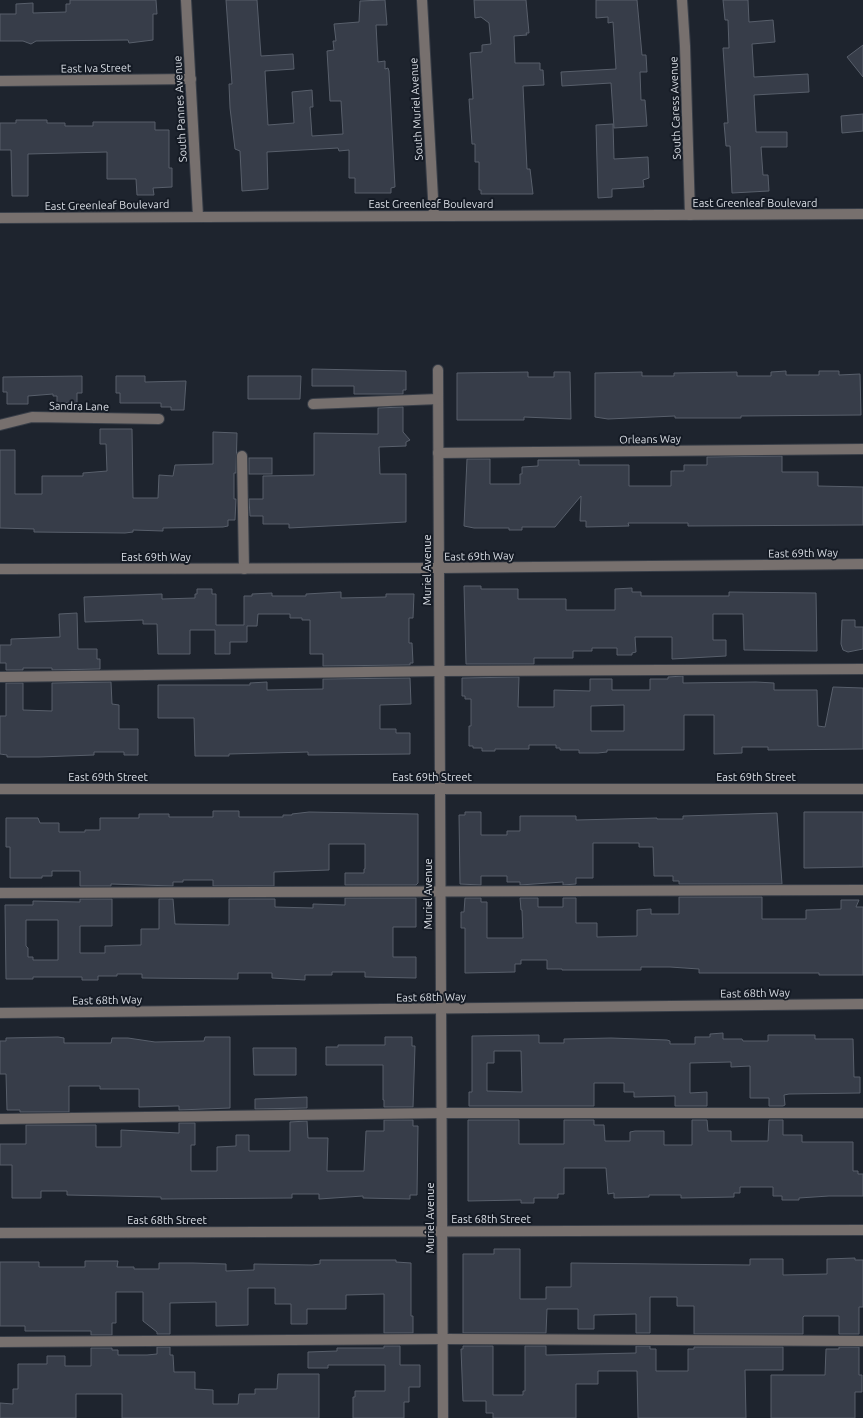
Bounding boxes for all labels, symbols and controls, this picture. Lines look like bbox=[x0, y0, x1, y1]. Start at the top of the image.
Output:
street label: South Pannes Avenue bbox=[171, 55, 189, 163]
street label: South Caress Avenue bbox=[667, 56, 683, 160]
street label: South Muriel Avenue bbox=[407, 57, 425, 161]
street label: East Iva Street bbox=[61, 61, 132, 75]
street label: East Greenleaf Boulevard bbox=[693, 197, 817, 209]
street label: East Greenleaf Boulevard bbox=[44, 198, 170, 212]
street label: East Greenleaf Boulevard bbox=[369, 198, 493, 210]
street label: Sandra Lane bbox=[49, 399, 109, 413]
street label: Orleans Way bbox=[619, 432, 682, 446]
street label: Muriel Avenue bbox=[421, 534, 433, 606]
street label: East 69th Way bbox=[768, 546, 839, 560]
street label: East 69th Way bbox=[444, 549, 515, 563]
street label: East 69th Way bbox=[121, 551, 192, 563]
street label: East 69th Street bbox=[68, 771, 149, 783]
street label: East 69th Street bbox=[392, 771, 473, 783]
street label: East 69th Street bbox=[716, 771, 797, 783]
street label: Muriel Avenue bbox=[422, 858, 434, 930]
street label: East 68th Way bbox=[720, 986, 791, 1000]
street label: East 68th Way bbox=[396, 990, 467, 1004]
street label: East 68th Way bbox=[72, 993, 143, 1007]
street label: Muriel Avenue bbox=[424, 1182, 436, 1254]
street label: East 68th Street bbox=[451, 1213, 532, 1225]
street label: East 68th Street bbox=[127, 1214, 208, 1226]

